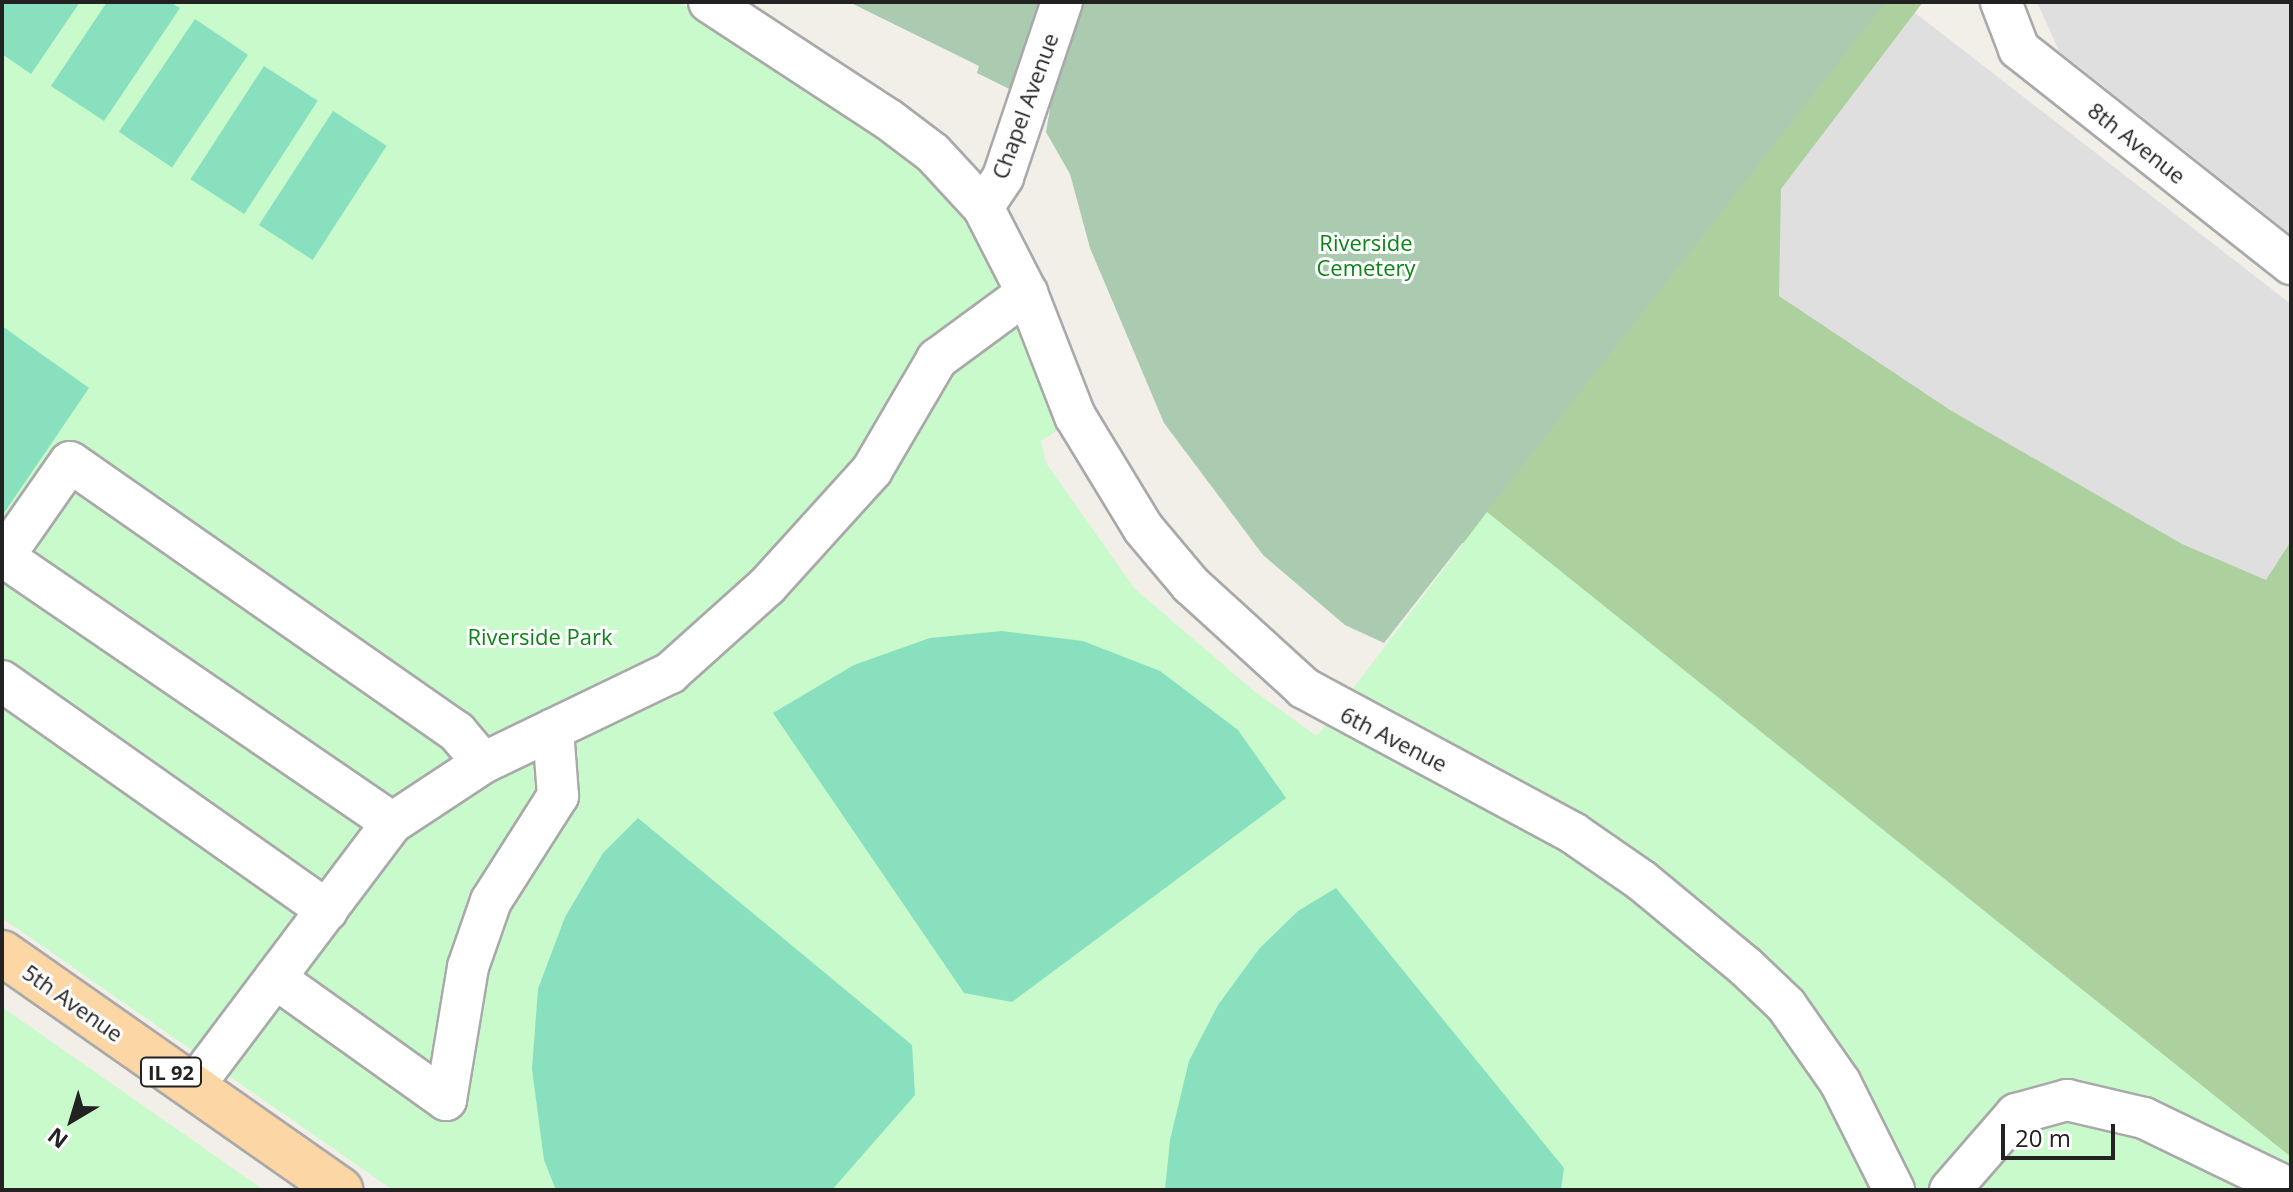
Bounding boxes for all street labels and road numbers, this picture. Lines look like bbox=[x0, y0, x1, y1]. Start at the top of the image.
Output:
street label: Chapel Avenue bbox=[986, 29, 1064, 183]
street label: 8th Avenue bbox=[2083, 97, 2191, 189]
street label: 6th Avenue bbox=[1336, 701, 1452, 777]
street label: 5th Avenue bbox=[18, 959, 128, 1047]
road number: IL 92 bbox=[139, 1056, 203, 1088]

